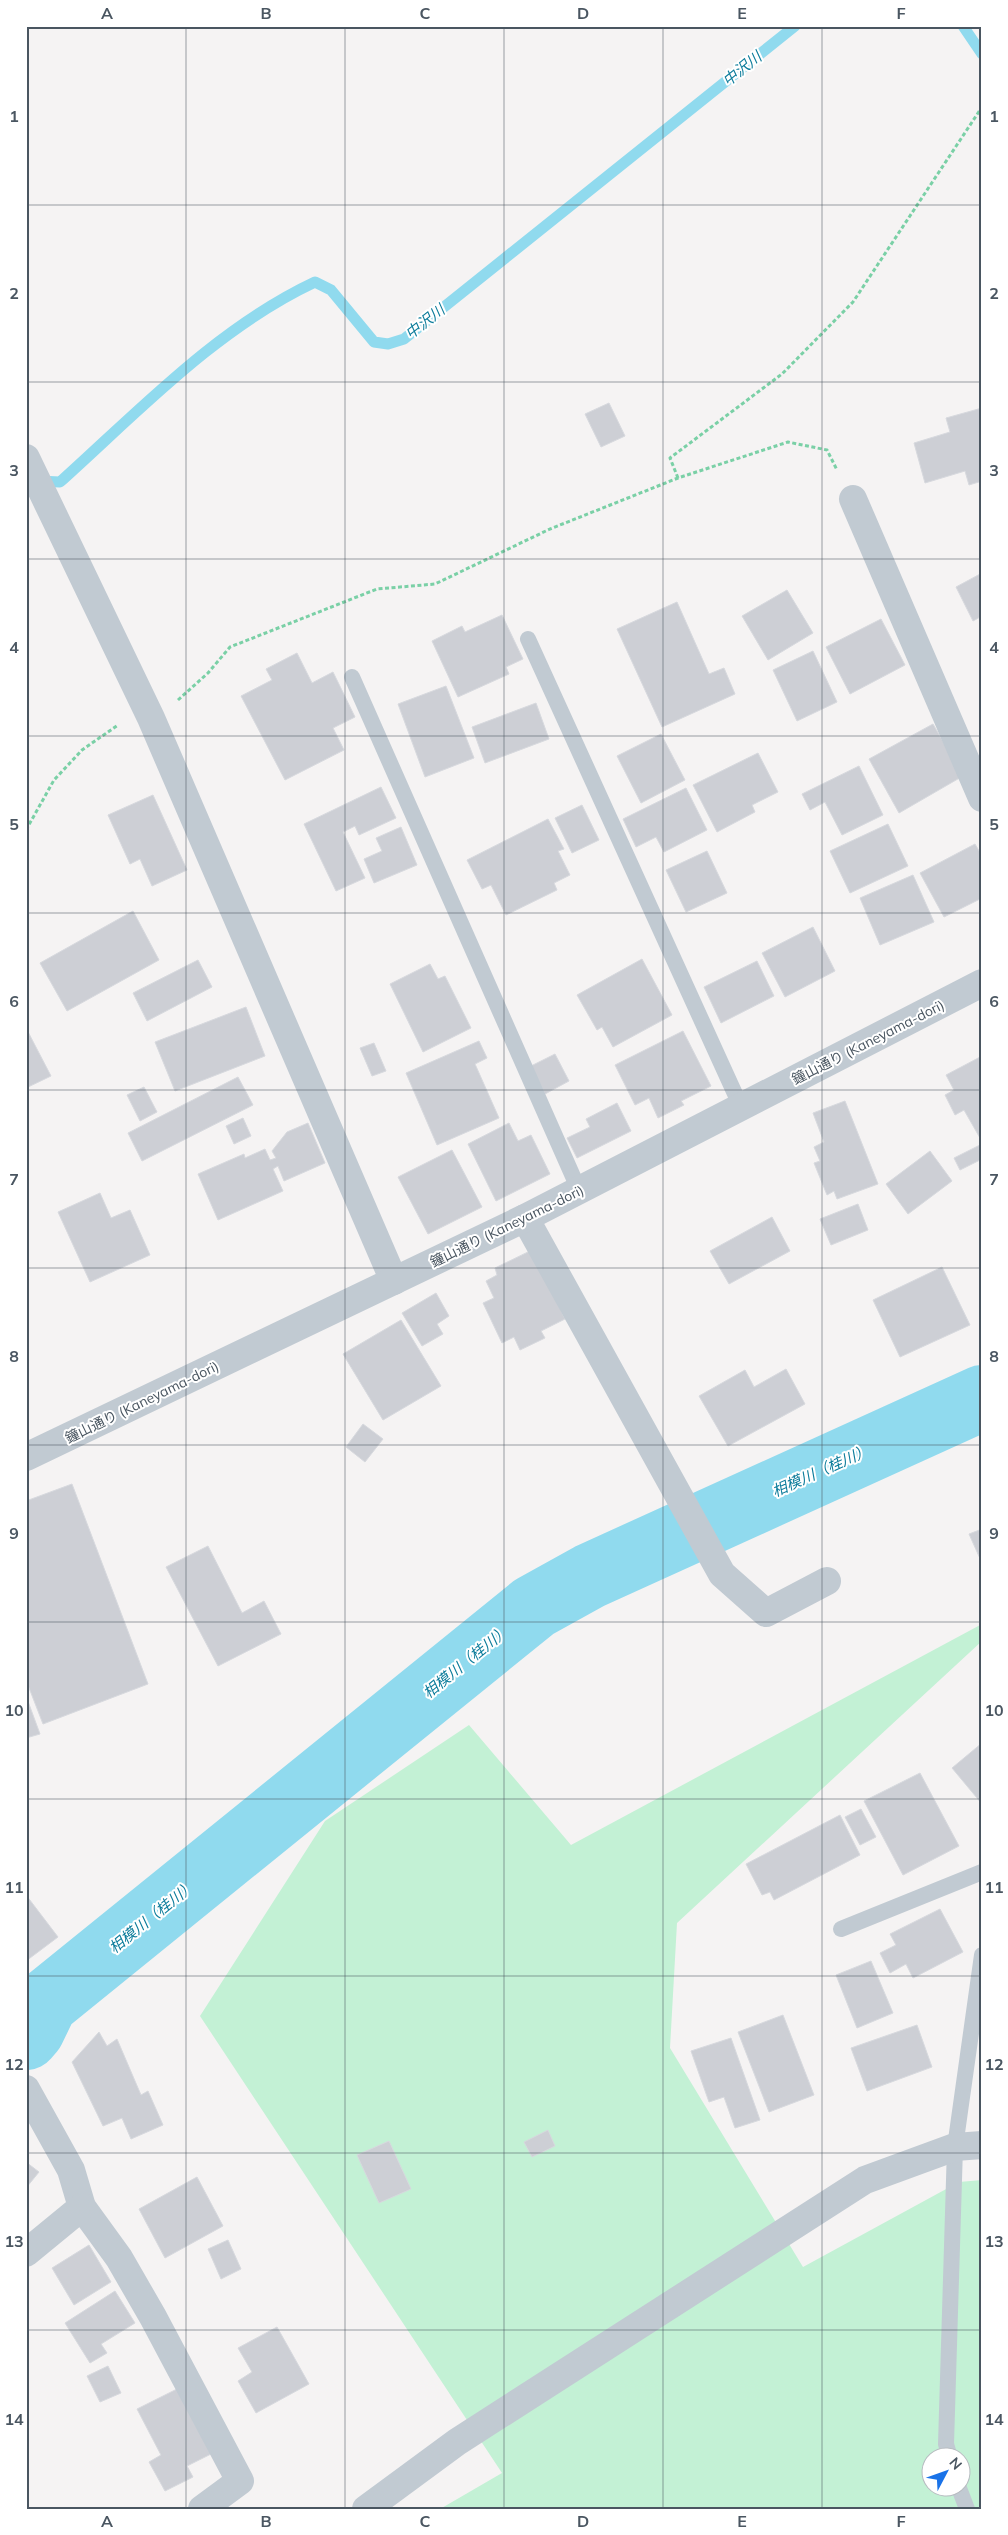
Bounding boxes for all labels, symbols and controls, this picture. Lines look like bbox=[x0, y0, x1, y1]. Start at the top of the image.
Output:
text: A bbox=[101, 3, 113, 23]
text: B bbox=[260, 3, 272, 23]
text: C bbox=[420, 3, 431, 23]
text: D bbox=[577, 3, 589, 23]
text: E bbox=[737, 3, 747, 23]
text: F bbox=[896, 3, 906, 23]
water label: 中沢川 bbox=[718, 46, 767, 90]
text: 1 bbox=[9, 106, 19, 126]
text: 1 bbox=[989, 106, 999, 126]
text: 2 bbox=[9, 283, 19, 303]
text: 2 bbox=[989, 283, 999, 303]
water label: 中沢川 bbox=[401, 299, 450, 343]
text: 3 bbox=[9, 460, 19, 480]
text: 3 bbox=[989, 460, 999, 480]
text: 4 bbox=[9, 637, 19, 657]
text: 4 bbox=[989, 637, 999, 657]
text: 5 bbox=[9, 814, 19, 834]
text: 5 bbox=[989, 814, 999, 834]
text: 6 bbox=[9, 991, 19, 1011]
text: 6 bbox=[989, 991, 999, 1011]
street label: 鐘山通り (Kaneyama-dori) bbox=[789, 996, 947, 1088]
text: 7 bbox=[9, 1169, 19, 1189]
text: 7 bbox=[989, 1169, 999, 1189]
street label: 鐘山通り (Kaneyama-dori) bbox=[427, 1181, 587, 1271]
text: 8 bbox=[9, 1346, 19, 1366]
text: 8 bbox=[989, 1346, 999, 1366]
street label: 鐘山通り (Kaneyama-dori) bbox=[62, 1357, 222, 1447]
water label: 相模川（桂川） bbox=[769, 1441, 873, 1501]
text: 9 bbox=[9, 1523, 19, 1543]
text: 9 bbox=[989, 1523, 999, 1543]
water label: 相模川（桂川） bbox=[419, 1621, 512, 1702]
text: 10 bbox=[4, 1700, 24, 1720]
text: 10 bbox=[984, 1700, 1004, 1720]
water label: 相模川（桂川） bbox=[105, 1876, 198, 1957]
text: 11 bbox=[4, 1877, 24, 1897]
text: 11 bbox=[984, 1877, 1004, 1897]
text: 12 bbox=[4, 2054, 24, 2074]
text: 12 bbox=[984, 2054, 1004, 2074]
text: 13 bbox=[4, 2231, 24, 2251]
text: 13 bbox=[984, 2231, 1004, 2251]
text: 14 bbox=[4, 2409, 24, 2429]
text: 14 bbox=[984, 2409, 1004, 2429]
north arrow bbox=[920, 2448, 970, 2498]
text: N bbox=[946, 2454, 966, 2473]
text: A bbox=[101, 2511, 113, 2531]
text: B bbox=[260, 2511, 272, 2531]
text: C bbox=[420, 2511, 431, 2531]
text: D bbox=[577, 2511, 589, 2531]
text: E bbox=[737, 2511, 747, 2531]
text: F bbox=[896, 2511, 906, 2531]

